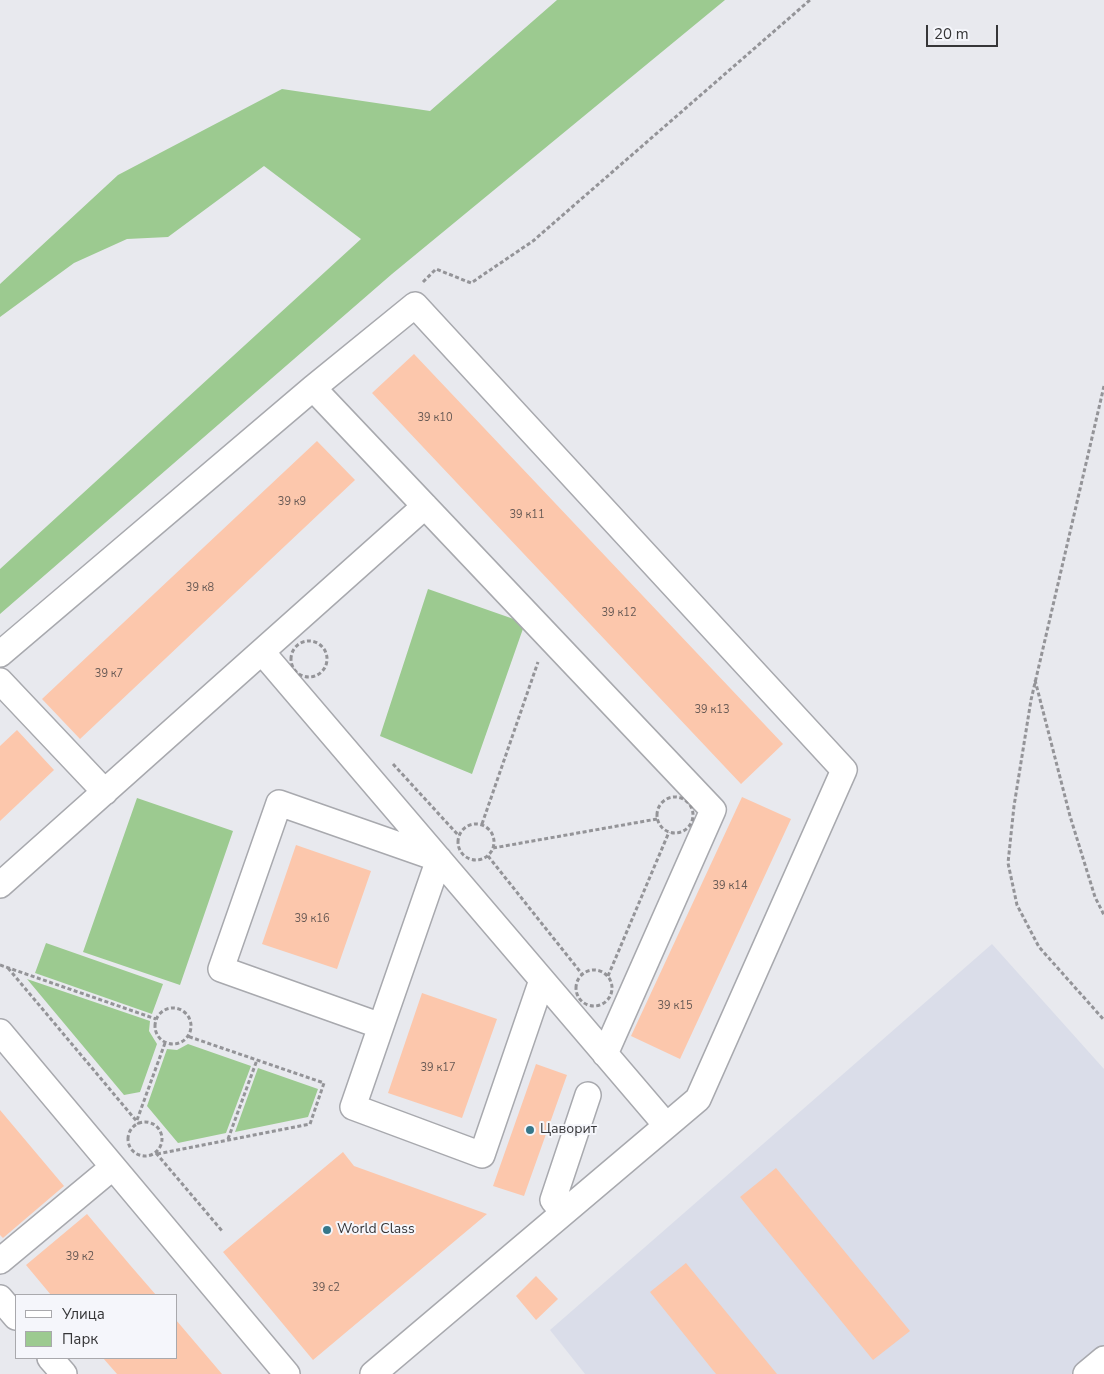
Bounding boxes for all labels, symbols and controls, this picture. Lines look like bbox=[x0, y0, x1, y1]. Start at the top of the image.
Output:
scale bar bbox=[929, 15, 1002, 47]
text: 20 m bbox=[934, 24, 969, 44]
house number: 39 к10 bbox=[417, 411, 453, 425]
house number: 39 к9 bbox=[278, 495, 306, 509]
house number: 39 к11 bbox=[509, 508, 545, 522]
house number: 39 к8 bbox=[186, 581, 214, 595]
house number: 39 к12 bbox=[601, 606, 637, 620]
house number: 39 к7 bbox=[95, 667, 123, 681]
house number: 39 к13 bbox=[694, 703, 730, 717]
house number: 39 к14 bbox=[712, 879, 748, 893]
house number: 39 к16 bbox=[294, 912, 330, 926]
house number: 39 к15 bbox=[657, 999, 693, 1013]
house number: 39 к17 bbox=[420, 1061, 456, 1075]
place label: Цаворит bbox=[540, 1122, 597, 1138]
marker: Цаворит bbox=[524, 1124, 536, 1136]
place label: World Class bbox=[337, 1222, 415, 1238]
marker: World Class bbox=[321, 1224, 333, 1236]
house number: 39 к2 bbox=[66, 1250, 94, 1264]
house number: 39 с2 bbox=[312, 1281, 340, 1295]
legend bbox=[15, 1294, 178, 1359]
text: Улица bbox=[62, 1304, 105, 1324]
text: Парк bbox=[62, 1329, 98, 1349]

